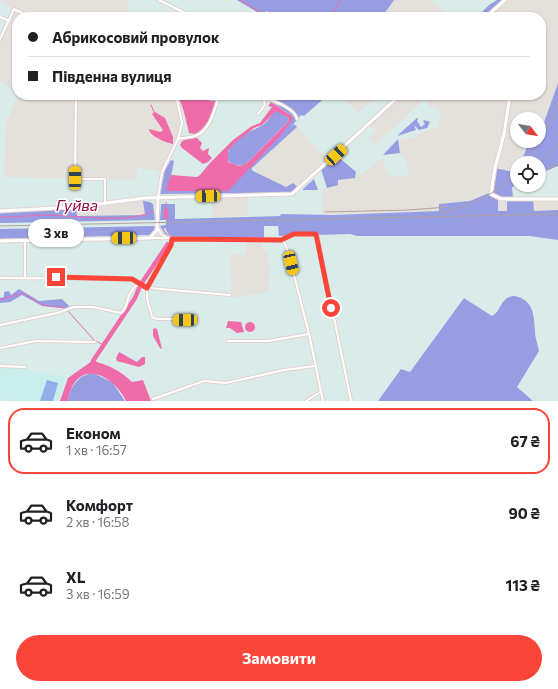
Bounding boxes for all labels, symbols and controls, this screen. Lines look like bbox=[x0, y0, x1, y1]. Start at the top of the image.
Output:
text: Абрикосовий провулок bbox=[52, 28, 220, 46]
text: Південна вулиця bbox=[52, 67, 172, 85]
north arrow bbox=[510, 112, 546, 148]
map controls bbox=[510, 112, 546, 192]
car bbox=[323, 142, 349, 168]
button: locate bbox=[510, 156, 546, 192]
car bbox=[69, 166, 81, 190]
car bbox=[196, 190, 220, 202]
water label: Гуйва bbox=[56, 195, 98, 214]
callout: 3 хв bbox=[28, 219, 84, 247]
text: 3 хв bbox=[44, 225, 68, 241]
car bbox=[112, 232, 136, 244]
car bbox=[282, 250, 300, 276]
route end bbox=[47, 268, 65, 286]
route start bbox=[322, 299, 340, 317]
car bbox=[173, 314, 197, 326]
icon: car bbox=[18, 423, 54, 459]
text: Економ bbox=[66, 424, 121, 442]
text: 67 ₴ bbox=[510, 432, 540, 450]
text: 1 хв · 16:57 bbox=[66, 442, 127, 458]
icon: car bbox=[18, 495, 54, 531]
text: Комфорт bbox=[66, 496, 133, 514]
text: 90 ₴ bbox=[509, 504, 540, 522]
text: 2 хв · 16:58 bbox=[66, 514, 129, 530]
icon: car bbox=[18, 567, 54, 603]
text: XL bbox=[66, 568, 85, 586]
text: 113 ₴ bbox=[505, 576, 540, 594]
text: 3 хв · 16:59 bbox=[66, 586, 130, 602]
button: Замовити bbox=[16, 635, 542, 681]

